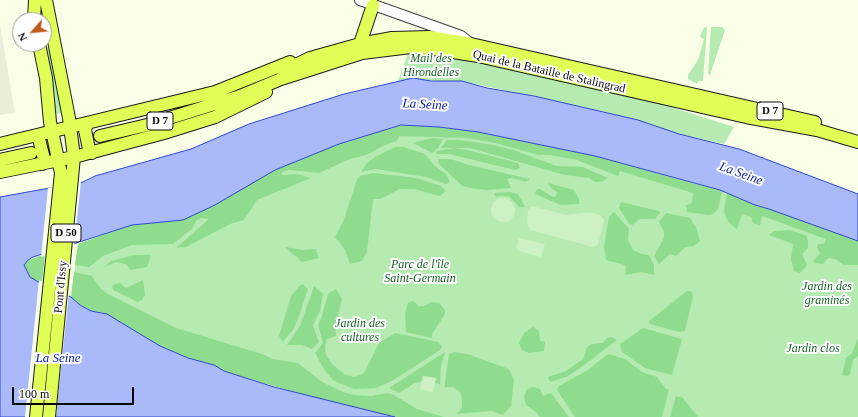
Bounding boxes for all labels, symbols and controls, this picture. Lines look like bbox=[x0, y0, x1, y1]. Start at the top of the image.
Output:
north arrow bbox=[12, 12, 52, 52]
text: N bbox=[15, 31, 29, 43]
street label: Quai de la Bataille de Stalingrad bbox=[471, 47, 627, 97]
park label: Mail des Hirondelles bbox=[403, 52, 459, 80]
water label: La Seine bbox=[402, 96, 448, 114]
road number: D 7 bbox=[757, 102, 783, 120]
road number: D 7 bbox=[147, 112, 173, 130]
water label: La Seine bbox=[717, 159, 765, 189]
road number: D 50 bbox=[51, 224, 81, 242]
park label: Parc de l'île Saint-Germain bbox=[384, 258, 456, 286]
street label: Pont d'Issy bbox=[52, 260, 70, 314]
park label: Jardin des graminés bbox=[802, 280, 852, 308]
park label: Jardin des cultures bbox=[335, 317, 385, 345]
park label: Jardin clos bbox=[786, 342, 840, 356]
water label: La Seine bbox=[35, 351, 81, 367]
scale bar bbox=[14, 379, 136, 405]
text: 100 m bbox=[19, 387, 49, 401]

